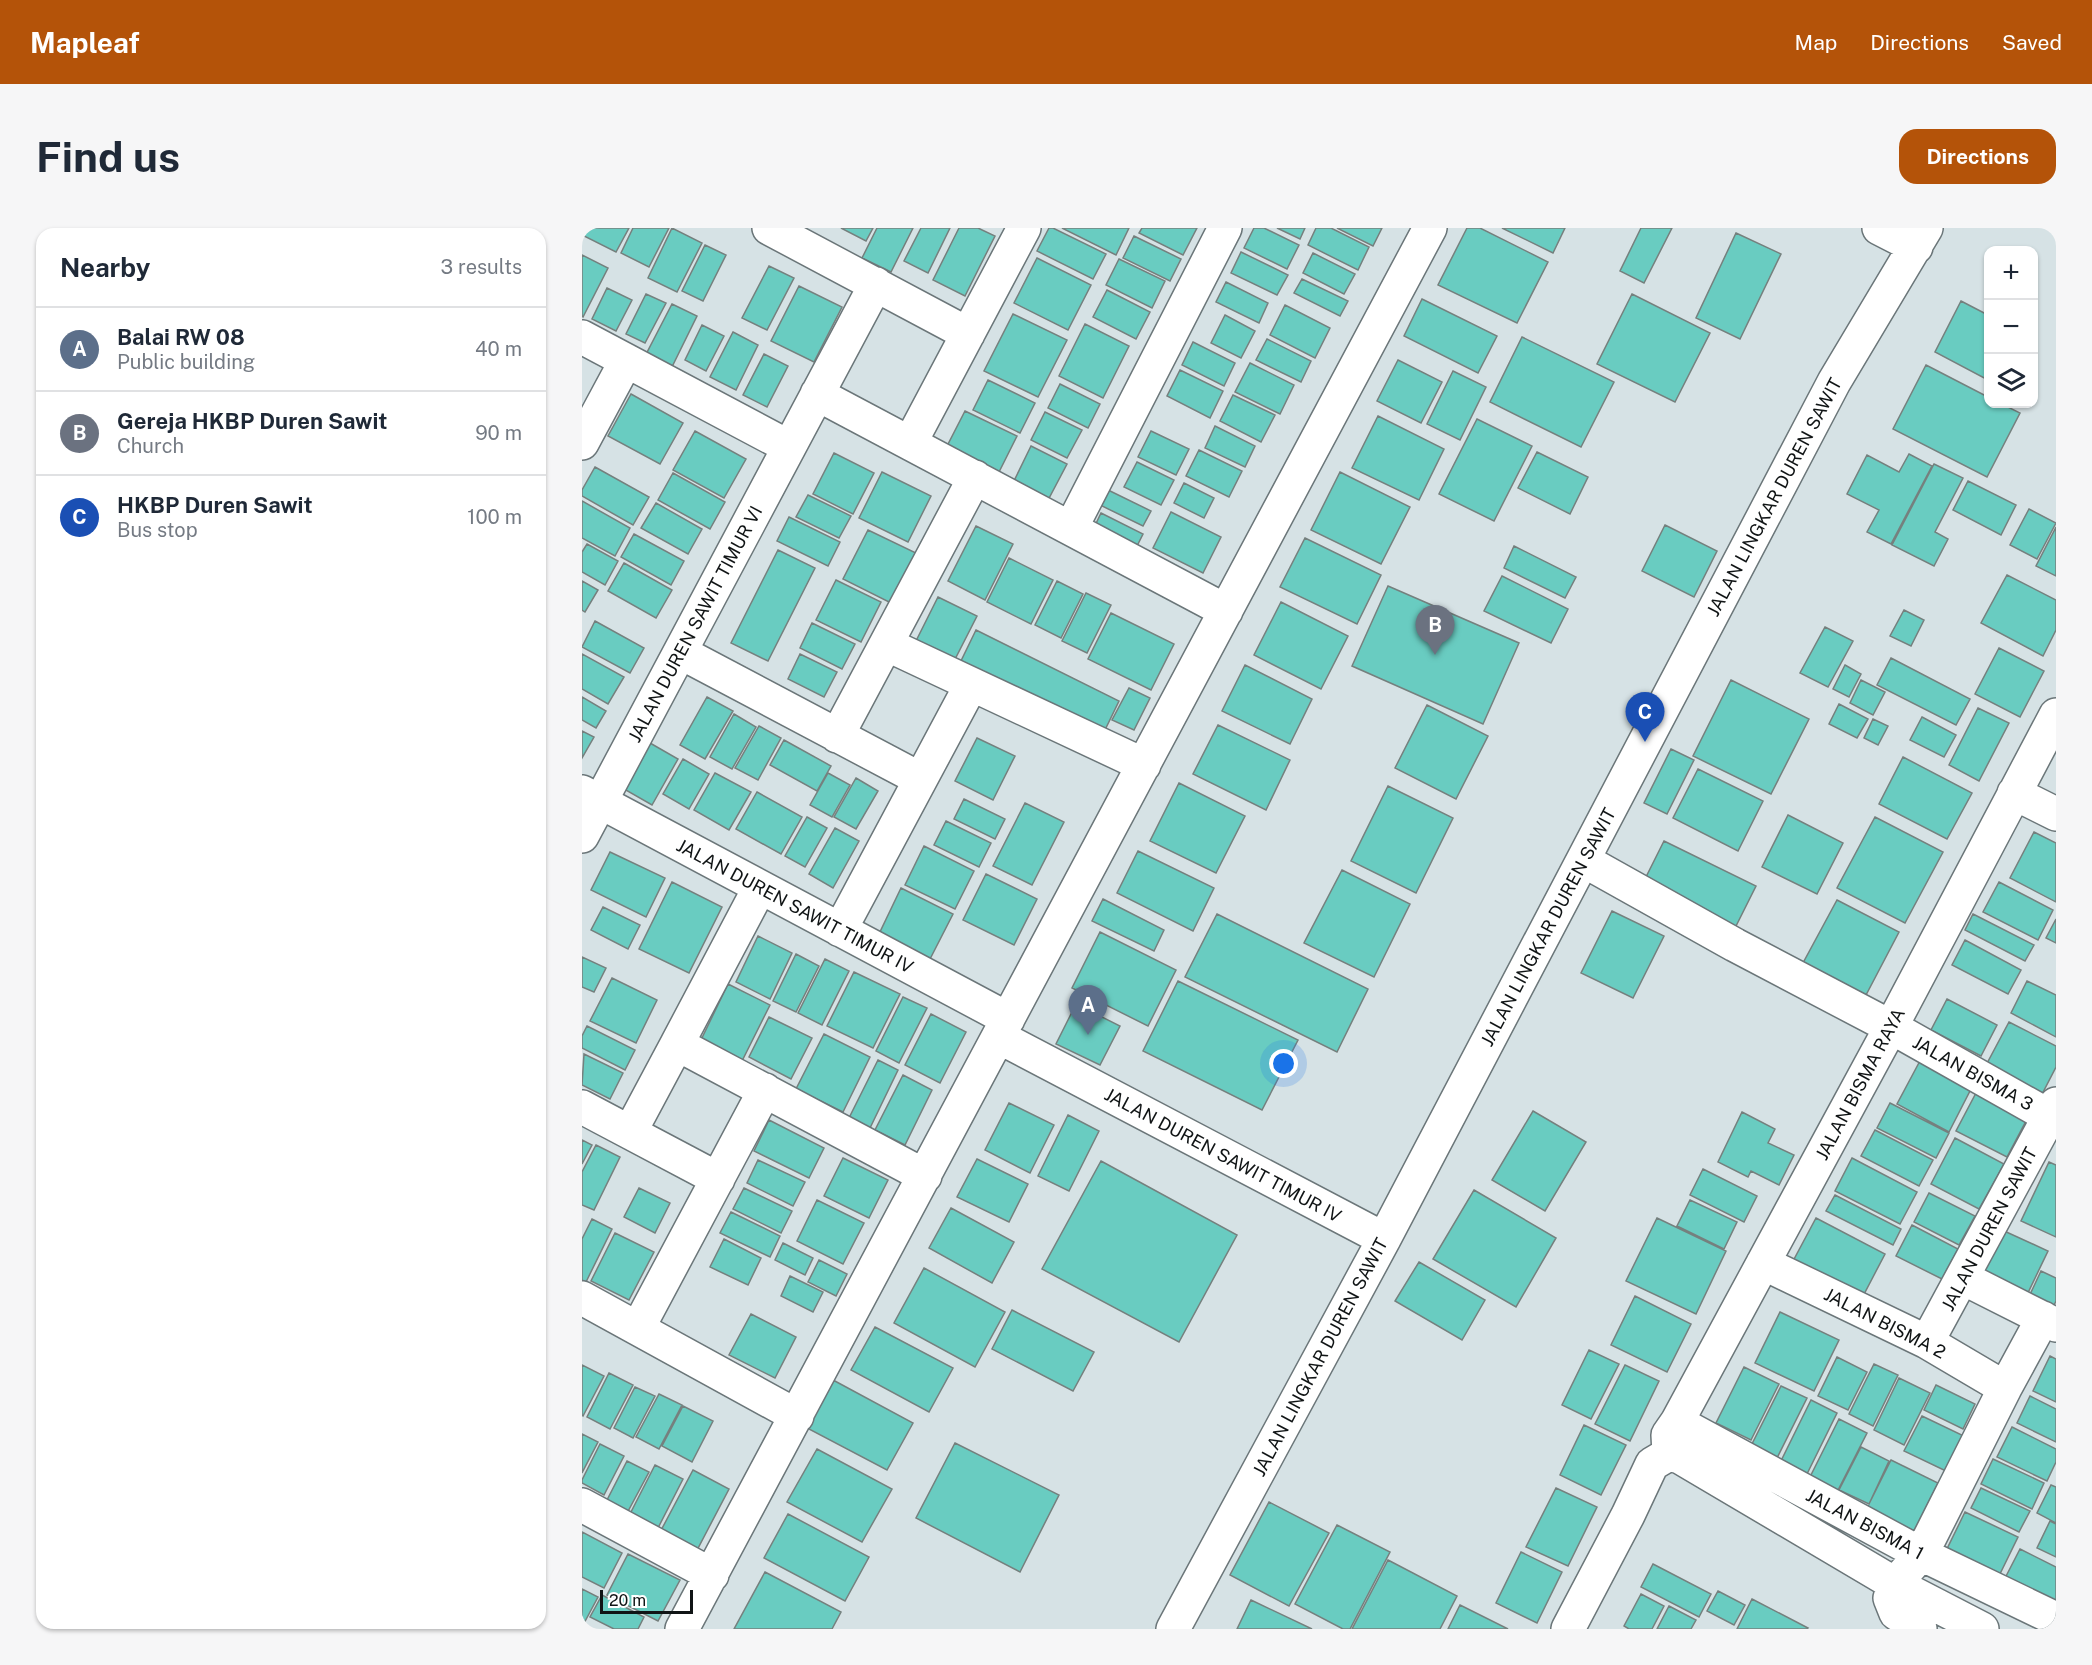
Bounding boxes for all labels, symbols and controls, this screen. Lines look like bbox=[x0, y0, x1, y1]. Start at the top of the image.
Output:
text: Mapleaf bbox=[30, 26, 140, 59]
text: Map bbox=[1795, 30, 1837, 55]
text: Directions bbox=[1870, 30, 1969, 55]
text: Saved bbox=[2002, 30, 2062, 55]
button: Directions bbox=[1899, 129, 2056, 184]
text: Find us bbox=[36, 132, 180, 181]
map controls bbox=[1984, 246, 2038, 408]
button: + bbox=[1984, 246, 2038, 300]
text: Nearby bbox=[60, 252, 150, 283]
text: 3 results bbox=[441, 255, 522, 279]
button: − bbox=[1984, 300, 2038, 354]
text: Balai RW 08 bbox=[117, 324, 245, 350]
text: A bbox=[72, 337, 87, 361]
text: 40 m bbox=[475, 337, 522, 361]
text: Public building bbox=[117, 350, 255, 374]
button: layers bbox=[1984, 354, 2038, 408]
street label: JALAN LINGKAR DUREN SAWIT bbox=[1702, 374, 1846, 620]
text: Gereja HKBP Duren Sawit bbox=[117, 408, 388, 434]
text: B bbox=[73, 421, 86, 445]
text: 90 m bbox=[475, 421, 522, 445]
text: Church bbox=[117, 434, 184, 458]
text: HKBP Duren Sawit bbox=[117, 492, 313, 518]
street label: JALAN DUREN SAWIT TIMUR VI bbox=[624, 502, 766, 746]
text: C bbox=[72, 505, 87, 529]
text: 100 m bbox=[467, 505, 522, 529]
text: Bus stop bbox=[117, 518, 198, 542]
pin: B bbox=[1416, 606, 1454, 655]
pin: C bbox=[1626, 692, 1664, 742]
street label: JALAN LINGKAR DUREN SAWIT bbox=[1476, 804, 1620, 1050]
street label: JALAN DUREN SAWIT TIMUR IV bbox=[673, 835, 917, 977]
pin: A bbox=[1068, 986, 1108, 1035]
street label: JALAN BISMA RAYA bbox=[1811, 1004, 1909, 1163]
street label: JALAN BISMA 3 bbox=[1909, 1031, 2037, 1115]
your location bbox=[1269, 1049, 1298, 1078]
street label: JALAN DUREN SAWIT TIMUR IV bbox=[1101, 1084, 1345, 1226]
street label: JALAN DUREN SAWIT bbox=[1937, 1143, 2041, 1314]
street label: JALAN LINGKAR DUREN SAWIT bbox=[1248, 1234, 1392, 1480]
street label: JALAN BISMA 2 bbox=[1821, 1283, 1949, 1363]
street label: JALAN BISMA 1 bbox=[1803, 1484, 1927, 1564]
scale bar bbox=[600, 1587, 693, 1614]
text: 20 m bbox=[609, 1591, 646, 1610]

